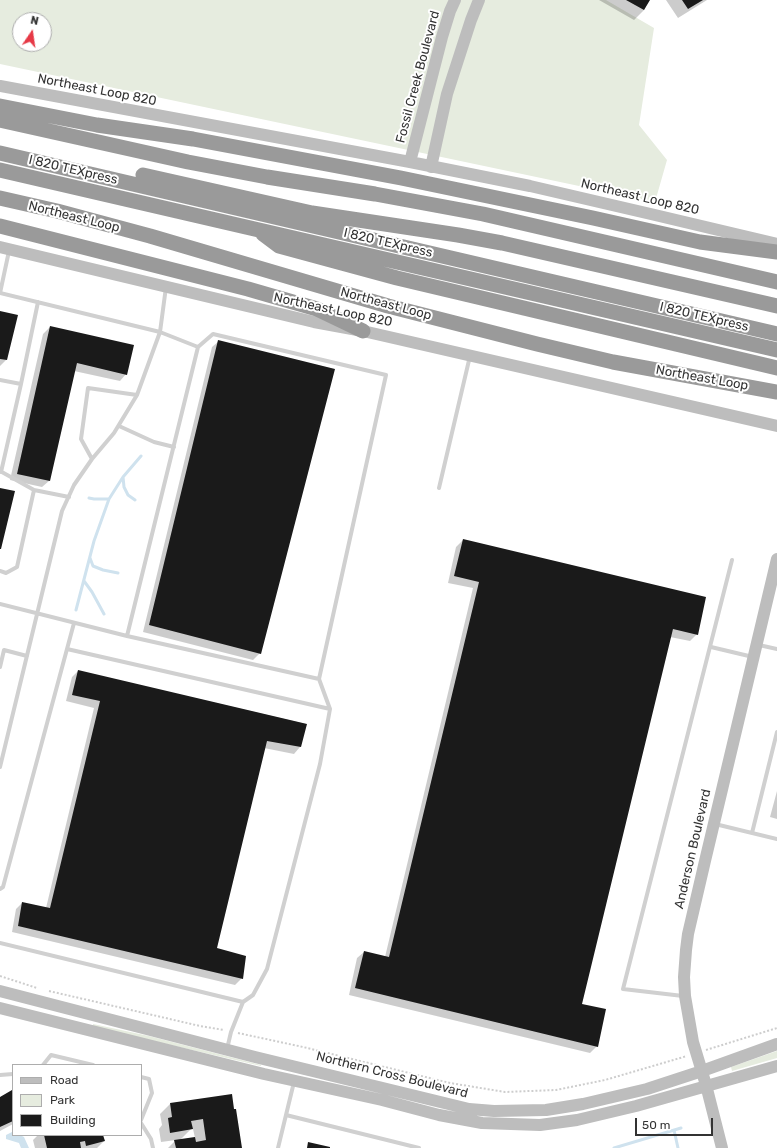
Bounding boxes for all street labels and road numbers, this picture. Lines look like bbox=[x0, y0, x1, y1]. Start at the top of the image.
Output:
street label: Fossil Creek Boulevard bbox=[393, 9, 443, 145]
street label: Northeast Loop 820 bbox=[36, 71, 158, 109]
street label: I 820 TEXpress bbox=[27, 152, 119, 188]
street label: Northeast Loop 820 bbox=[579, 176, 701, 218]
street label: Northeast Loop bbox=[27, 198, 121, 236]
street label: I 820 TEXpress bbox=[342, 225, 434, 261]
street label: Northeast Loop bbox=[339, 284, 433, 324]
street label: Northeast Loop 820 bbox=[272, 290, 394, 330]
street label: I 820 TEXpress bbox=[658, 299, 750, 335]
street label: Northeast Loop bbox=[655, 362, 749, 394]
street label: Anderson Boulevard bbox=[672, 788, 714, 910]
street label: Northern Cross Boulevard bbox=[314, 1049, 470, 1101]

